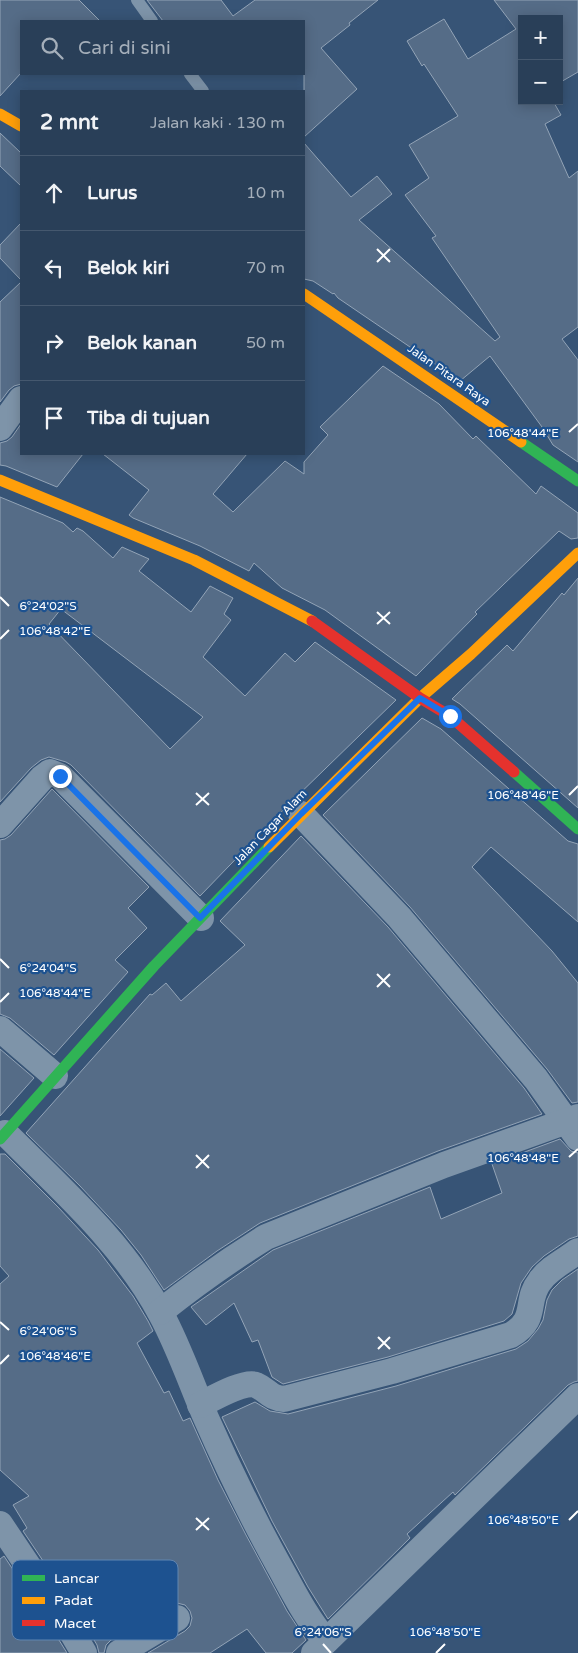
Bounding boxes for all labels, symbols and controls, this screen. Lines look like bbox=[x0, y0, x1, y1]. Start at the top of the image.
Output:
map controls bbox=[518, 15, 563, 105]
button: + bbox=[518, 15, 563, 60]
search box bbox=[20, 20, 305, 75]
icon: search bbox=[38, 34, 66, 62]
text: Cari di sini bbox=[78, 37, 171, 59]
button: − bbox=[518, 60, 563, 105]
text: 2 mnt bbox=[40, 110, 99, 135]
text: Jalan kaki · 130 m bbox=[150, 113, 285, 133]
icon: ahead bbox=[40, 179, 68, 207]
text: Lurus bbox=[87, 182, 137, 204]
text: 10 m bbox=[246, 183, 285, 203]
icon: left bbox=[40, 254, 68, 282]
text: Belok kiri bbox=[87, 257, 170, 279]
text: 70 m bbox=[246, 258, 285, 278]
icon: right bbox=[40, 329, 68, 357]
text: Belok kanan bbox=[87, 332, 197, 354]
text: 50 m bbox=[246, 333, 285, 353]
street label: Jalan Pitara Raya bbox=[405, 341, 493, 409]
icon: arrive bbox=[40, 404, 68, 432]
text: Tiba di tujuan bbox=[87, 407, 210, 429]
text: 106°48'44"E bbox=[487, 426, 559, 440]
text: 6°24'02"S bbox=[19, 599, 77, 613]
text: 106°48'42"E bbox=[19, 624, 91, 638]
route start bbox=[439, 705, 462, 728]
route end bbox=[49, 765, 72, 788]
street label: Jalan Cagar Alam bbox=[230, 786, 310, 868]
text: 106°48'46"E bbox=[487, 788, 559, 802]
text: 6°24'04"S bbox=[19, 961, 77, 975]
text: 106°48'44"E bbox=[19, 986, 91, 1000]
text: 106°48'48"E bbox=[487, 1151, 559, 1165]
text: 6°24'06"S bbox=[19, 1324, 77, 1338]
text: 106°48'46"E bbox=[19, 1349, 91, 1363]
text: 106°48'50"E bbox=[487, 1513, 559, 1527]
legend bbox=[12, 1560, 178, 1640]
text: Lancar bbox=[54, 1570, 100, 1587]
text: Padat bbox=[54, 1592, 93, 1609]
text: Macet bbox=[54, 1615, 97, 1632]
text: 6°24'06"S bbox=[294, 1625, 352, 1639]
text: 106°48'50"E bbox=[409, 1625, 481, 1639]

